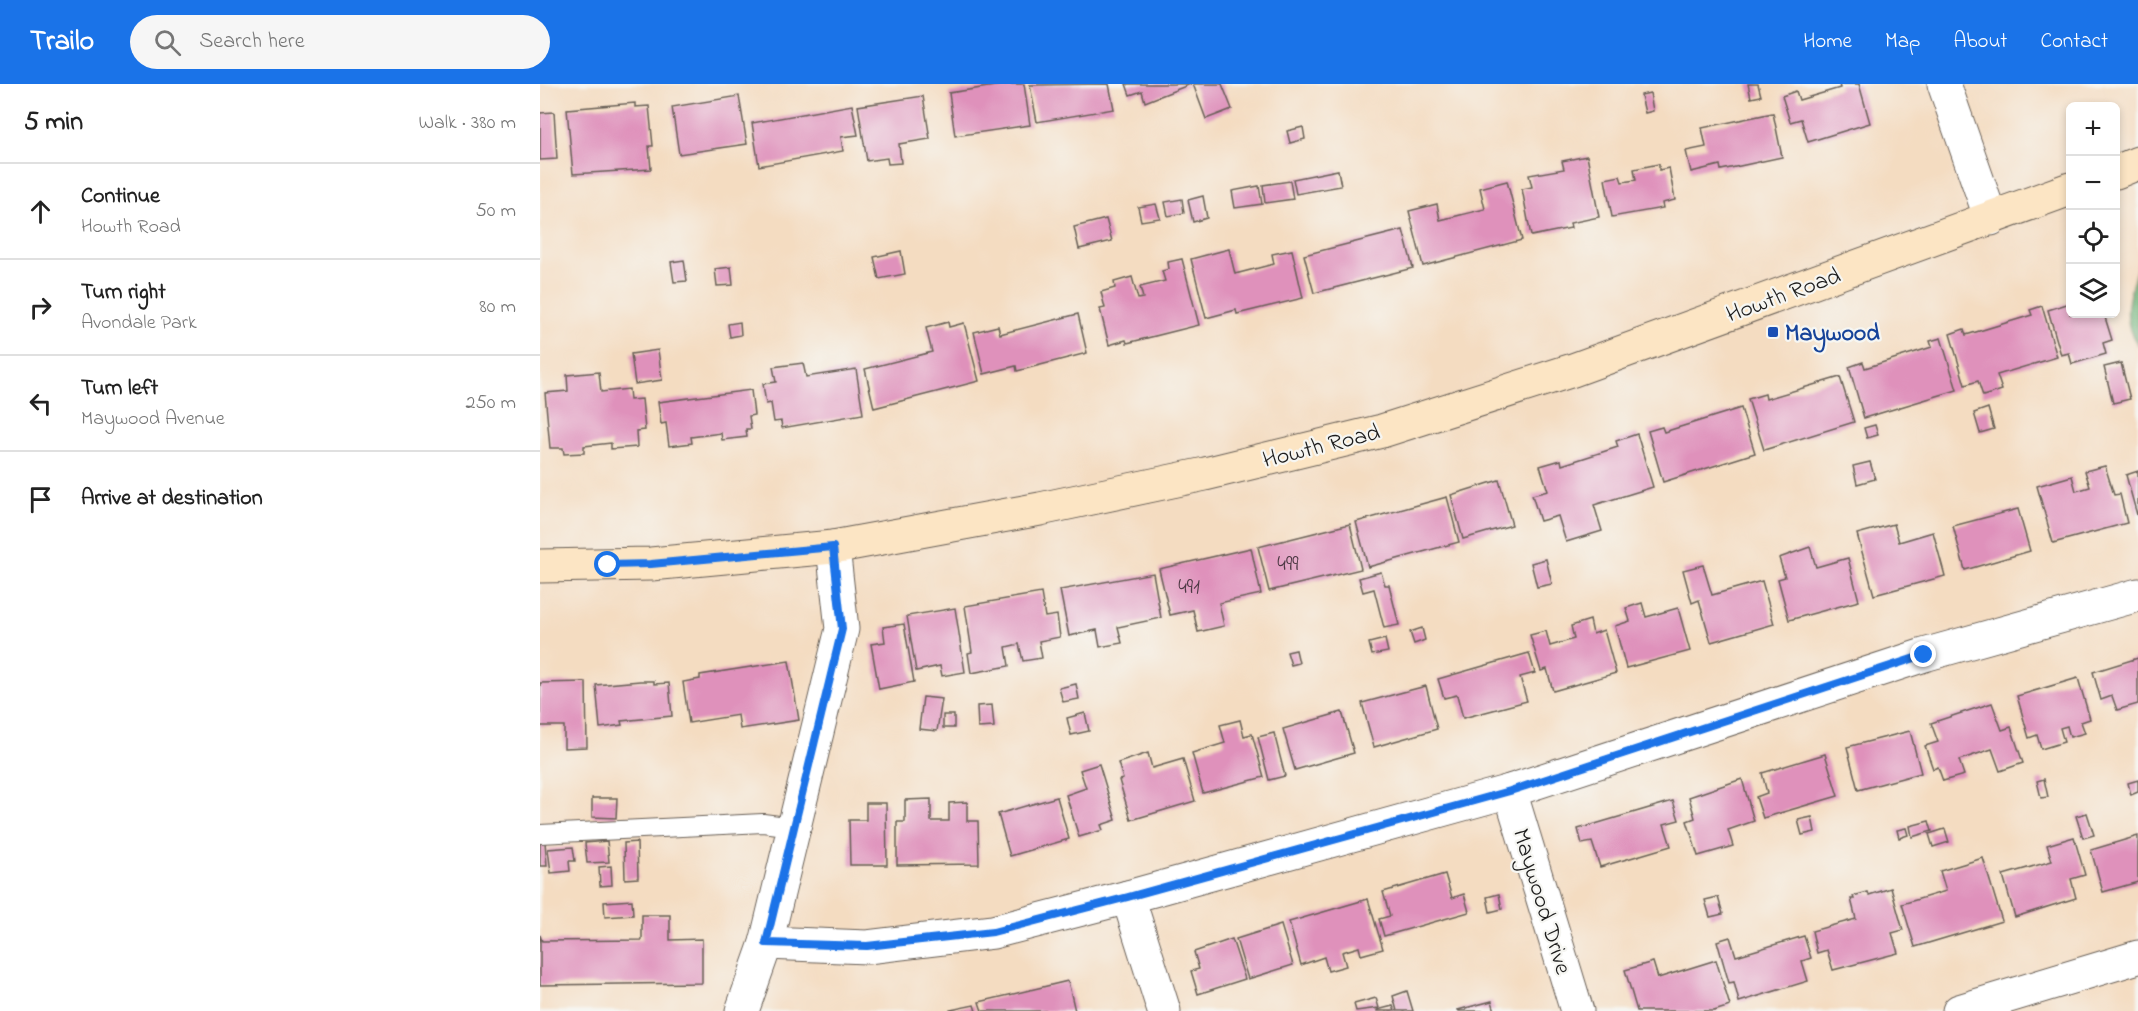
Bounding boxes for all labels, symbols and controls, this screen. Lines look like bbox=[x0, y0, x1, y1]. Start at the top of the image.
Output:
search box bbox=[130, 15, 550, 69]
text: Trailo bbox=[30, 22, 94, 63]
icon: search bbox=[151, 26, 184, 59]
text: Search here bbox=[199, 26, 305, 58]
text: Home bbox=[1803, 27, 1852, 57]
text: Map bbox=[1885, 27, 1920, 57]
text: About bbox=[1953, 27, 2007, 57]
text: Contact bbox=[2040, 27, 2108, 57]
map controls bbox=[2066, 102, 2120, 318]
button: + bbox=[2066, 102, 2120, 156]
text: 5 min bbox=[24, 104, 83, 142]
text: Walk · 380 m bbox=[418, 109, 516, 138]
button: − bbox=[2066, 156, 2120, 210]
text: Continue bbox=[81, 181, 160, 213]
icon: ahead bbox=[24, 195, 57, 228]
text: 50 m bbox=[475, 197, 516, 226]
button: locate bbox=[2066, 210, 2120, 264]
text: Howth Road bbox=[81, 213, 181, 242]
street label: Howth Road bbox=[1722, 259, 1847, 333]
button: layers bbox=[2066, 264, 2120, 318]
text: Turn right bbox=[81, 277, 166, 309]
icon: right bbox=[24, 291, 57, 324]
text: 80 m bbox=[479, 293, 516, 322]
text: Avondale Park bbox=[81, 309, 197, 338]
place label: Maywood bbox=[1785, 317, 1880, 353]
marker: Maywood bbox=[1766, 325, 1780, 339]
text: Turn left bbox=[81, 373, 158, 405]
icon: left bbox=[24, 387, 57, 420]
text: 250 m bbox=[465, 389, 516, 418]
text: Maywood Avenue bbox=[81, 405, 225, 434]
street label: Howth Road bbox=[1259, 416, 1384, 479]
icon: arrive bbox=[24, 483, 57, 516]
text: Arrive at destination bbox=[81, 483, 263, 515]
house number: 499 bbox=[1277, 550, 1299, 580]
route start bbox=[594, 551, 620, 577]
house number: 491 bbox=[1178, 573, 1200, 603]
route end bbox=[1910, 641, 1936, 667]
street label: Maywood Drive bbox=[1501, 824, 1579, 980]

